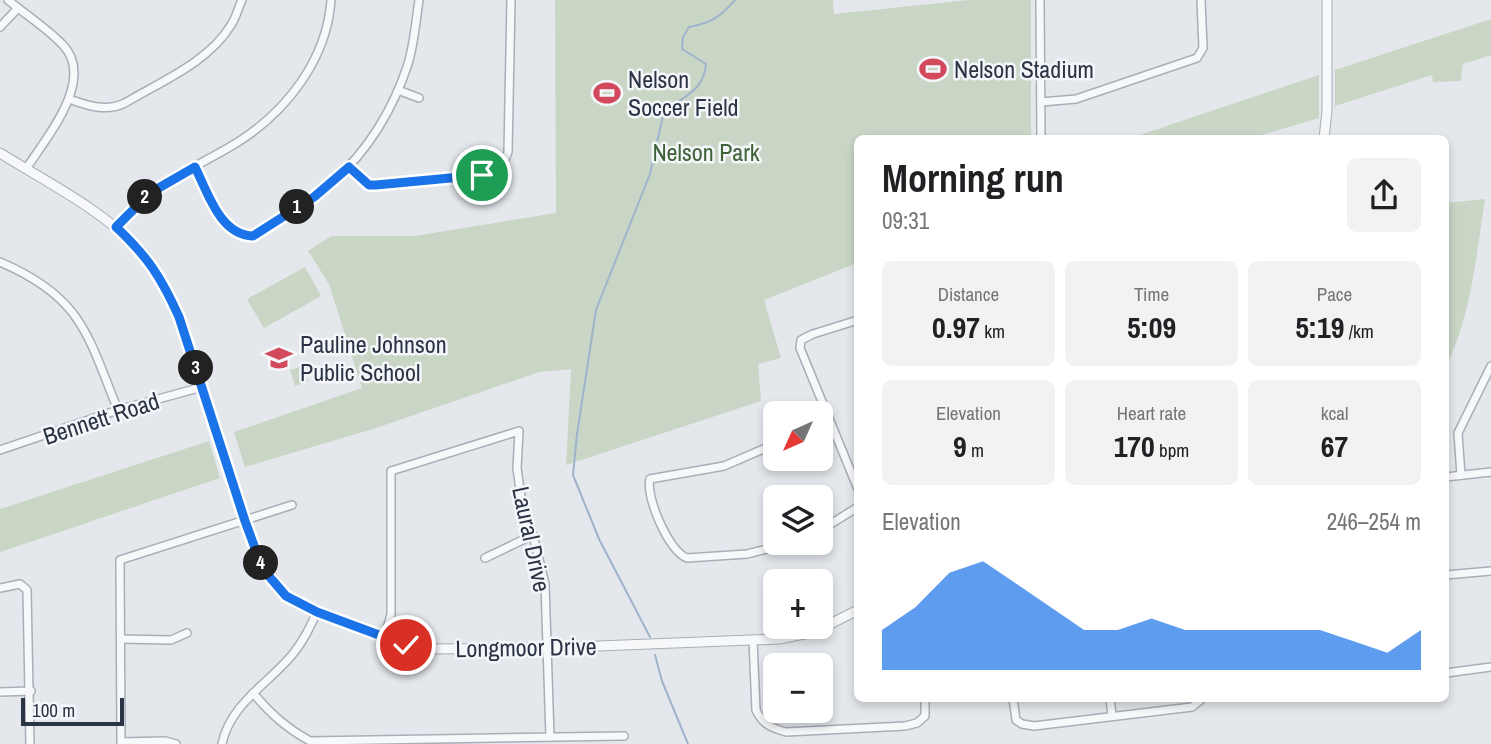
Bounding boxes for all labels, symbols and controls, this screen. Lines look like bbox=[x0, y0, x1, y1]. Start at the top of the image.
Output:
place label: Nelson Stadium bbox=[954, 53, 1094, 85]
sports icon: Nelson Stadium bbox=[918, 54, 948, 84]
place label: Nelson Soccer Field bbox=[628, 63, 738, 123]
sports icon: Nelson Soccer Field bbox=[592, 78, 622, 108]
park label: Nelson Park bbox=[652, 136, 760, 168]
pin bbox=[452, 145, 512, 205]
text: Morning run bbox=[882, 153, 1064, 204]
icon: arrive bbox=[463, 156, 501, 194]
button: share bbox=[1347, 158, 1421, 232]
pin: 2 bbox=[128, 180, 162, 214]
text: 2 bbox=[140, 183, 149, 209]
pin: 1 bbox=[280, 190, 314, 224]
text: 1 bbox=[292, 193, 301, 219]
text: 09:31 bbox=[882, 205, 929, 236]
text: Distance bbox=[938, 281, 999, 307]
text: Time bbox=[1134, 281, 1169, 307]
text: Pace bbox=[1317, 281, 1352, 307]
text: 0.97 bbox=[932, 307, 980, 347]
text: 5:09 bbox=[1127, 307, 1176, 347]
text: 5:19 bbox=[1295, 307, 1344, 347]
text: km bbox=[980, 318, 1005, 344]
text: /km bbox=[1344, 318, 1374, 344]
place label: Pauline Johnson Public School bbox=[300, 328, 447, 388]
school or university icon: Pauline Johnson Public School bbox=[264, 343, 294, 373]
pin: 3 bbox=[178, 350, 214, 386]
text: 3 bbox=[191, 354, 200, 380]
street label: Bennett Road bbox=[39, 384, 163, 452]
text: Elevation bbox=[936, 400, 1001, 426]
text: Heart rate bbox=[1117, 400, 1186, 426]
text: kcal bbox=[1321, 400, 1348, 426]
north arrow bbox=[763, 401, 833, 471]
map controls bbox=[763, 401, 833, 723]
text: 9 bbox=[953, 426, 967, 466]
text: 170 bbox=[1114, 426, 1155, 466]
text: 67 bbox=[1321, 426, 1348, 466]
text: m bbox=[967, 437, 984, 463]
text: bpm bbox=[1155, 437, 1189, 463]
street label: Laural Drive bbox=[505, 483, 559, 595]
button: layers bbox=[763, 485, 833, 555]
text: Elevation bbox=[882, 506, 961, 537]
text: 246–254 m bbox=[1327, 506, 1421, 537]
pin: 4 bbox=[244, 546, 278, 580]
text: 4 bbox=[256, 549, 265, 575]
button: + bbox=[763, 569, 833, 639]
pin bbox=[376, 615, 436, 675]
icon: check bbox=[387, 626, 425, 664]
street label: Longmoor Drive bbox=[455, 630, 597, 664]
button: − bbox=[763, 653, 833, 723]
scale bar bbox=[21, 695, 124, 727]
text: 100 m bbox=[32, 697, 75, 723]

